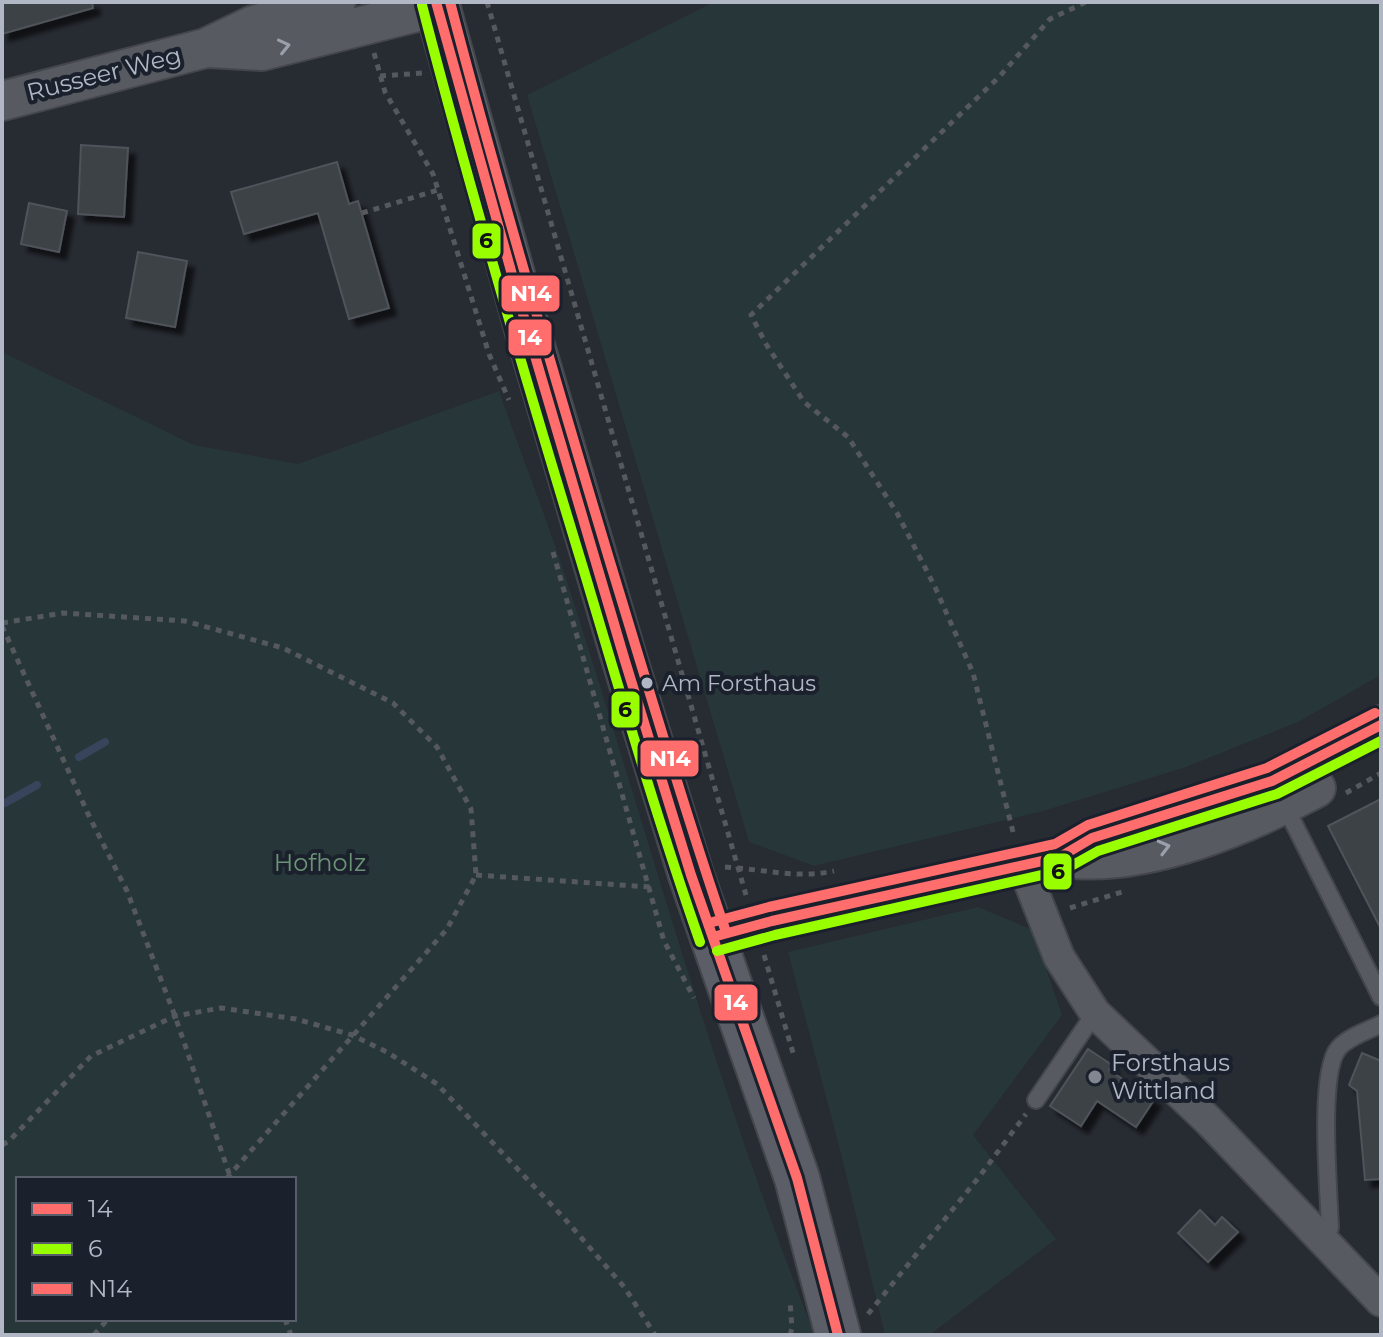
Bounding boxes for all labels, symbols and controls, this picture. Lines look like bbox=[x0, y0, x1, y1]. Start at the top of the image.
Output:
one-way arrow bbox=[276, 38, 290, 55]
street label: Russeer Weg bbox=[24, 40, 184, 107]
line badge: 6 bbox=[471, 222, 502, 260]
text: 6 bbox=[479, 227, 493, 254]
line badge: N14 bbox=[500, 274, 561, 313]
text: N14 bbox=[510, 280, 552, 307]
line badge: 14 bbox=[507, 318, 553, 357]
text: 14 bbox=[518, 324, 542, 351]
place label: Am Forsthaus bbox=[662, 670, 816, 697]
marker: Am Forsthaus bbox=[639, 675, 655, 691]
line badge: 6 bbox=[610, 690, 641, 729]
text: 6 bbox=[618, 696, 632, 723]
line badge: N14 bbox=[639, 739, 700, 778]
text: N14 bbox=[649, 745, 691, 772]
one-way arrow bbox=[1157, 840, 1171, 857]
park label: Hofholz bbox=[274, 848, 366, 877]
line badge: 6 bbox=[1042, 852, 1073, 891]
text: 6 bbox=[1051, 858, 1065, 885]
line badge: 14 bbox=[713, 983, 759, 1022]
text: 14 bbox=[724, 989, 748, 1016]
place label: Forsthaus Wittland bbox=[1111, 1048, 1230, 1105]
marker: Forsthaus Wittland bbox=[1086, 1068, 1104, 1086]
legend bbox=[16, 1177, 296, 1321]
text: 14 bbox=[88, 1194, 113, 1223]
text: 6 bbox=[88, 1234, 103, 1263]
text: N14 bbox=[88, 1274, 132, 1303]

